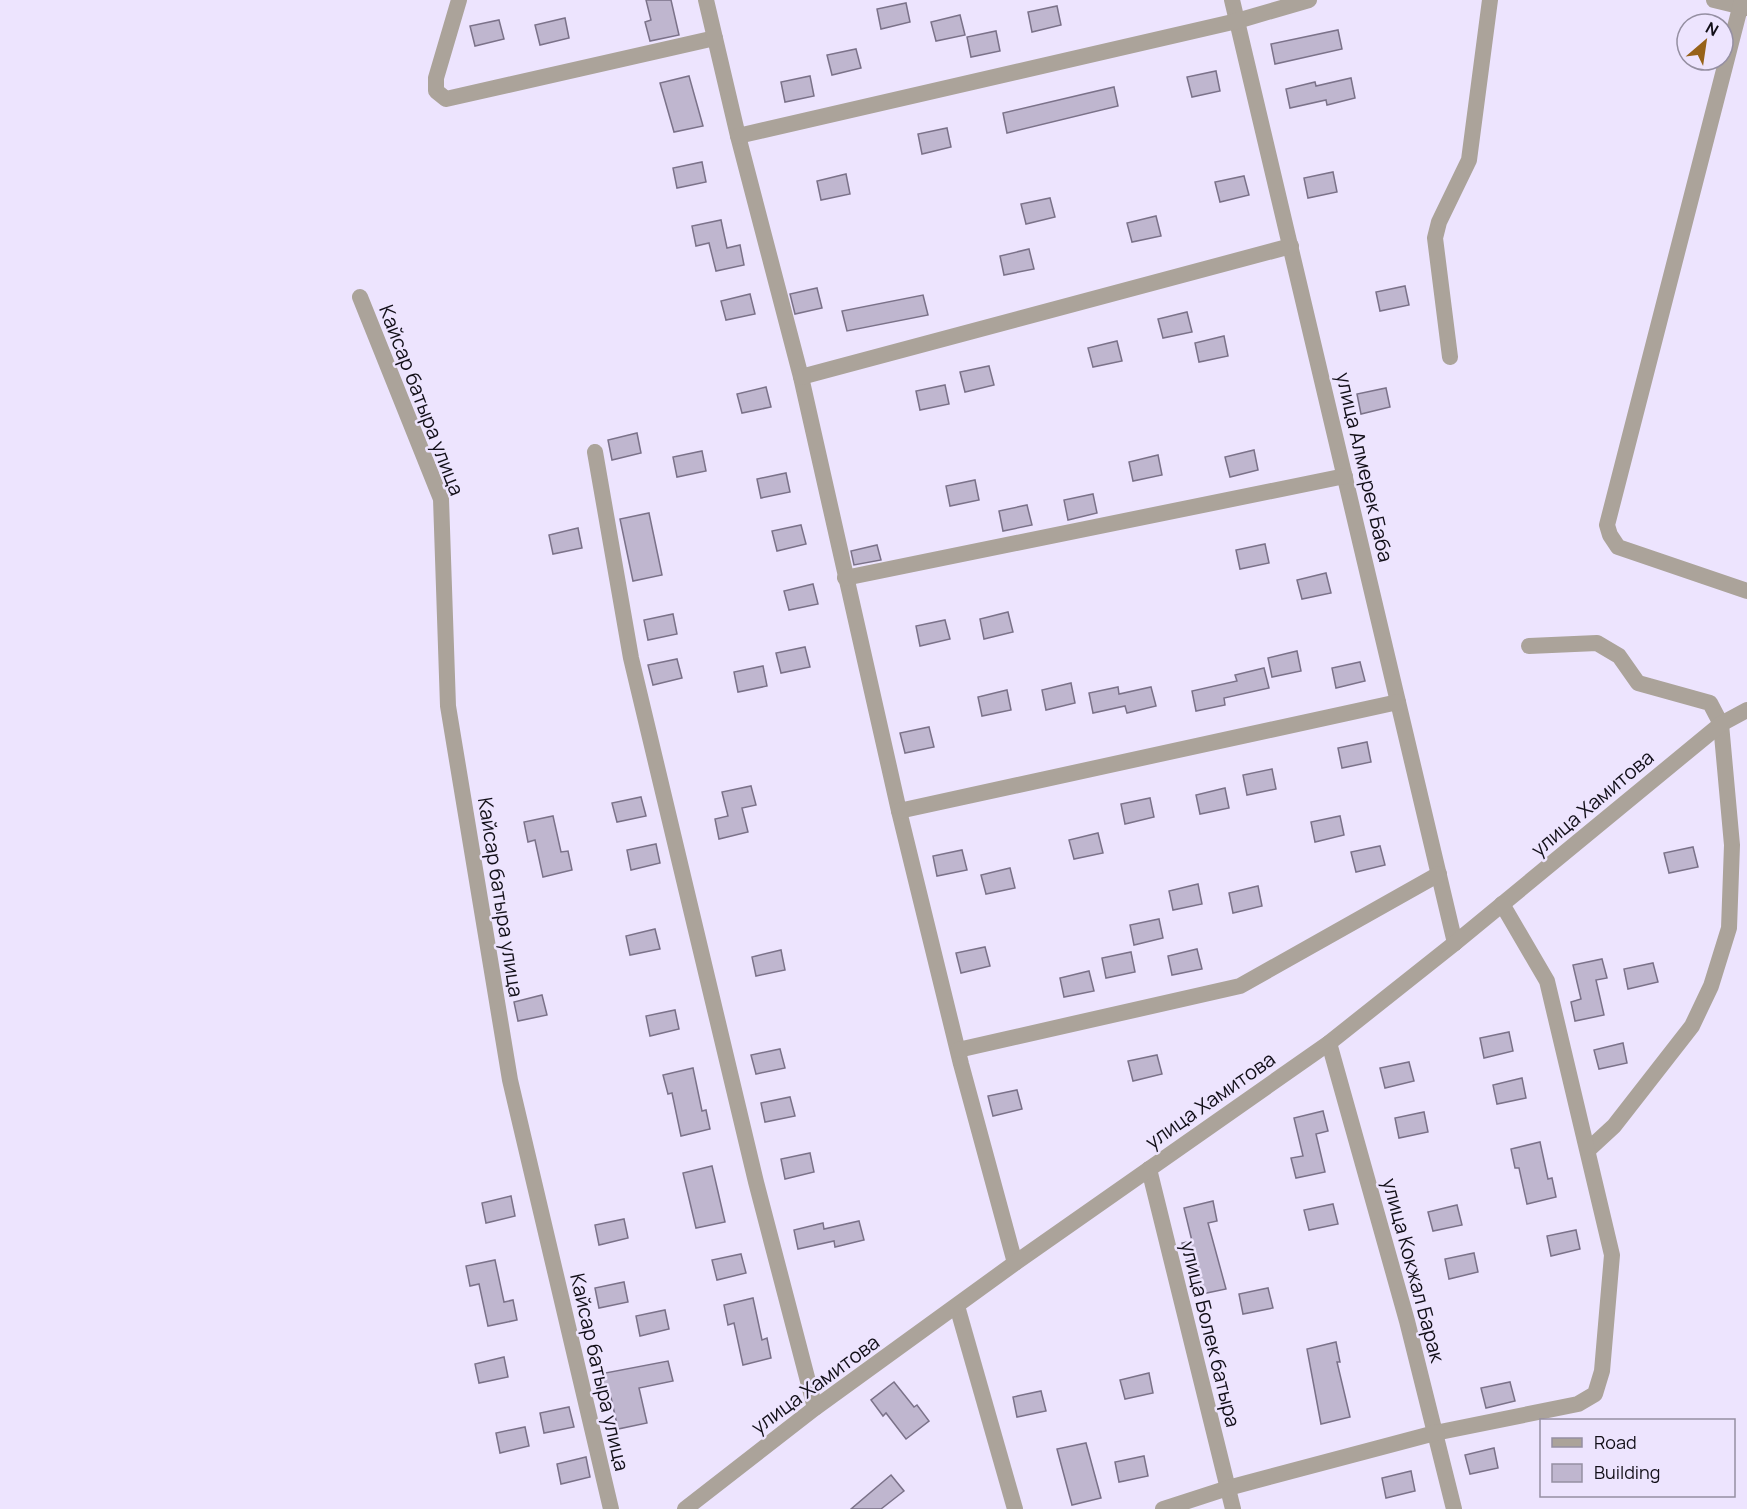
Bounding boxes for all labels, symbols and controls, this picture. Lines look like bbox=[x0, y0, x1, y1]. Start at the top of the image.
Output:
north arrow bbox=[1675, 12, 1735, 72]
text: N bbox=[1702, 16, 1723, 41]
street label: Кайсар батыра улица bbox=[373, 301, 471, 499]
street label: улица Алмерек Баба bbox=[1330, 370, 1400, 564]
street label: улица Хамитова bbox=[1525, 744, 1659, 862]
street label: Кайсар батыра улица bbox=[472, 795, 530, 999]
street label: улица Хамитова bbox=[1140, 1045, 1280, 1155]
street label: улица Кокжал Барак bbox=[1376, 1175, 1452, 1366]
street label: улица Болек батыра bbox=[1175, 1238, 1247, 1430]
street label: Кайсар батыра улица bbox=[564, 1271, 636, 1473]
street label: улица Хамитова bbox=[745, 1328, 885, 1440]
legend bbox=[1540, 1419, 1735, 1497]
text: Road bbox=[1594, 1430, 1637, 1454]
text: Building bbox=[1594, 1460, 1660, 1484]

